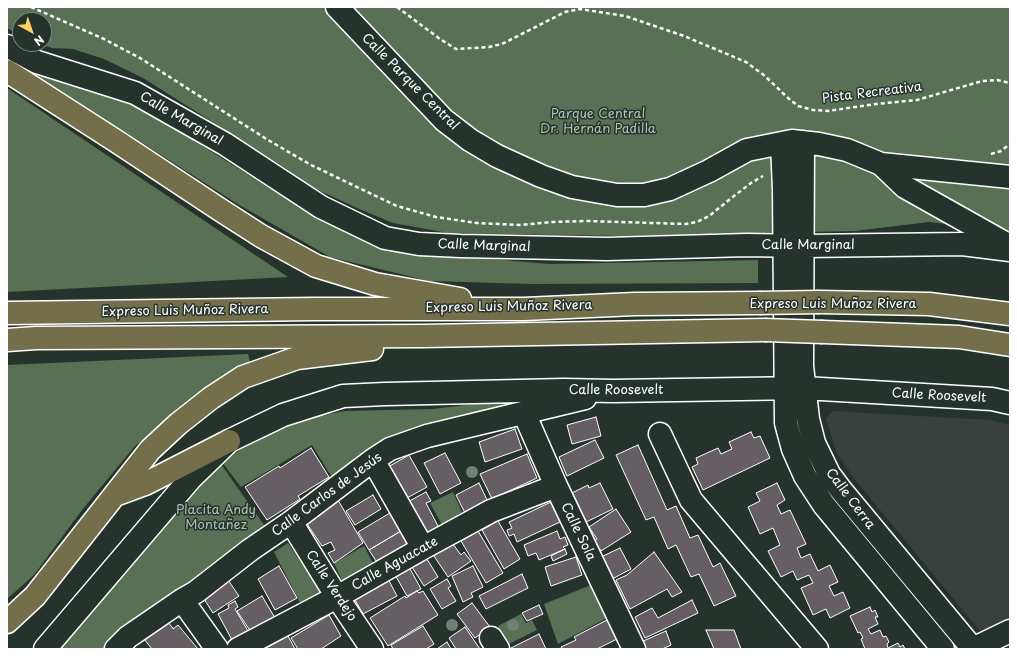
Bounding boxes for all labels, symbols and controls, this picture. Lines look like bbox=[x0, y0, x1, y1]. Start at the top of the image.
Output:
north arrow bbox=[12, 12, 52, 52]
street label: Calle Parque Central bbox=[358, 30, 462, 134]
text: N bbox=[31, 31, 48, 50]
street label: Pista Recreativa bbox=[821, 79, 923, 107]
street label: Calle Marginal bbox=[137, 89, 225, 149]
park label: Parque Central Dr. Hernán Padilla bbox=[540, 106, 656, 137]
street label: Calle Marginal bbox=[437, 237, 531, 255]
street label: Calle Marginal bbox=[761, 237, 855, 253]
street label: Expreso Luis Muñoz Rivera bbox=[750, 296, 916, 312]
street label: Expreso Luis Muñoz Rivera bbox=[425, 298, 593, 316]
street label: Expreso Luis Muñoz Rivera bbox=[101, 302, 269, 320]
street label: Calle Roosevelt bbox=[569, 382, 663, 398]
street label: Calle Roosevelt bbox=[891, 386, 987, 406]
street label: Calle Carlos de Jesús bbox=[269, 450, 385, 540]
street label: Calle Cerra bbox=[822, 466, 878, 532]
street label: Calle Sola bbox=[557, 500, 599, 564]
park label: Placita Andy Montañez bbox=[176, 502, 256, 533]
street label: Calle Aguacate bbox=[349, 534, 441, 594]
street label: Calle Verdejo bbox=[302, 548, 360, 624]

